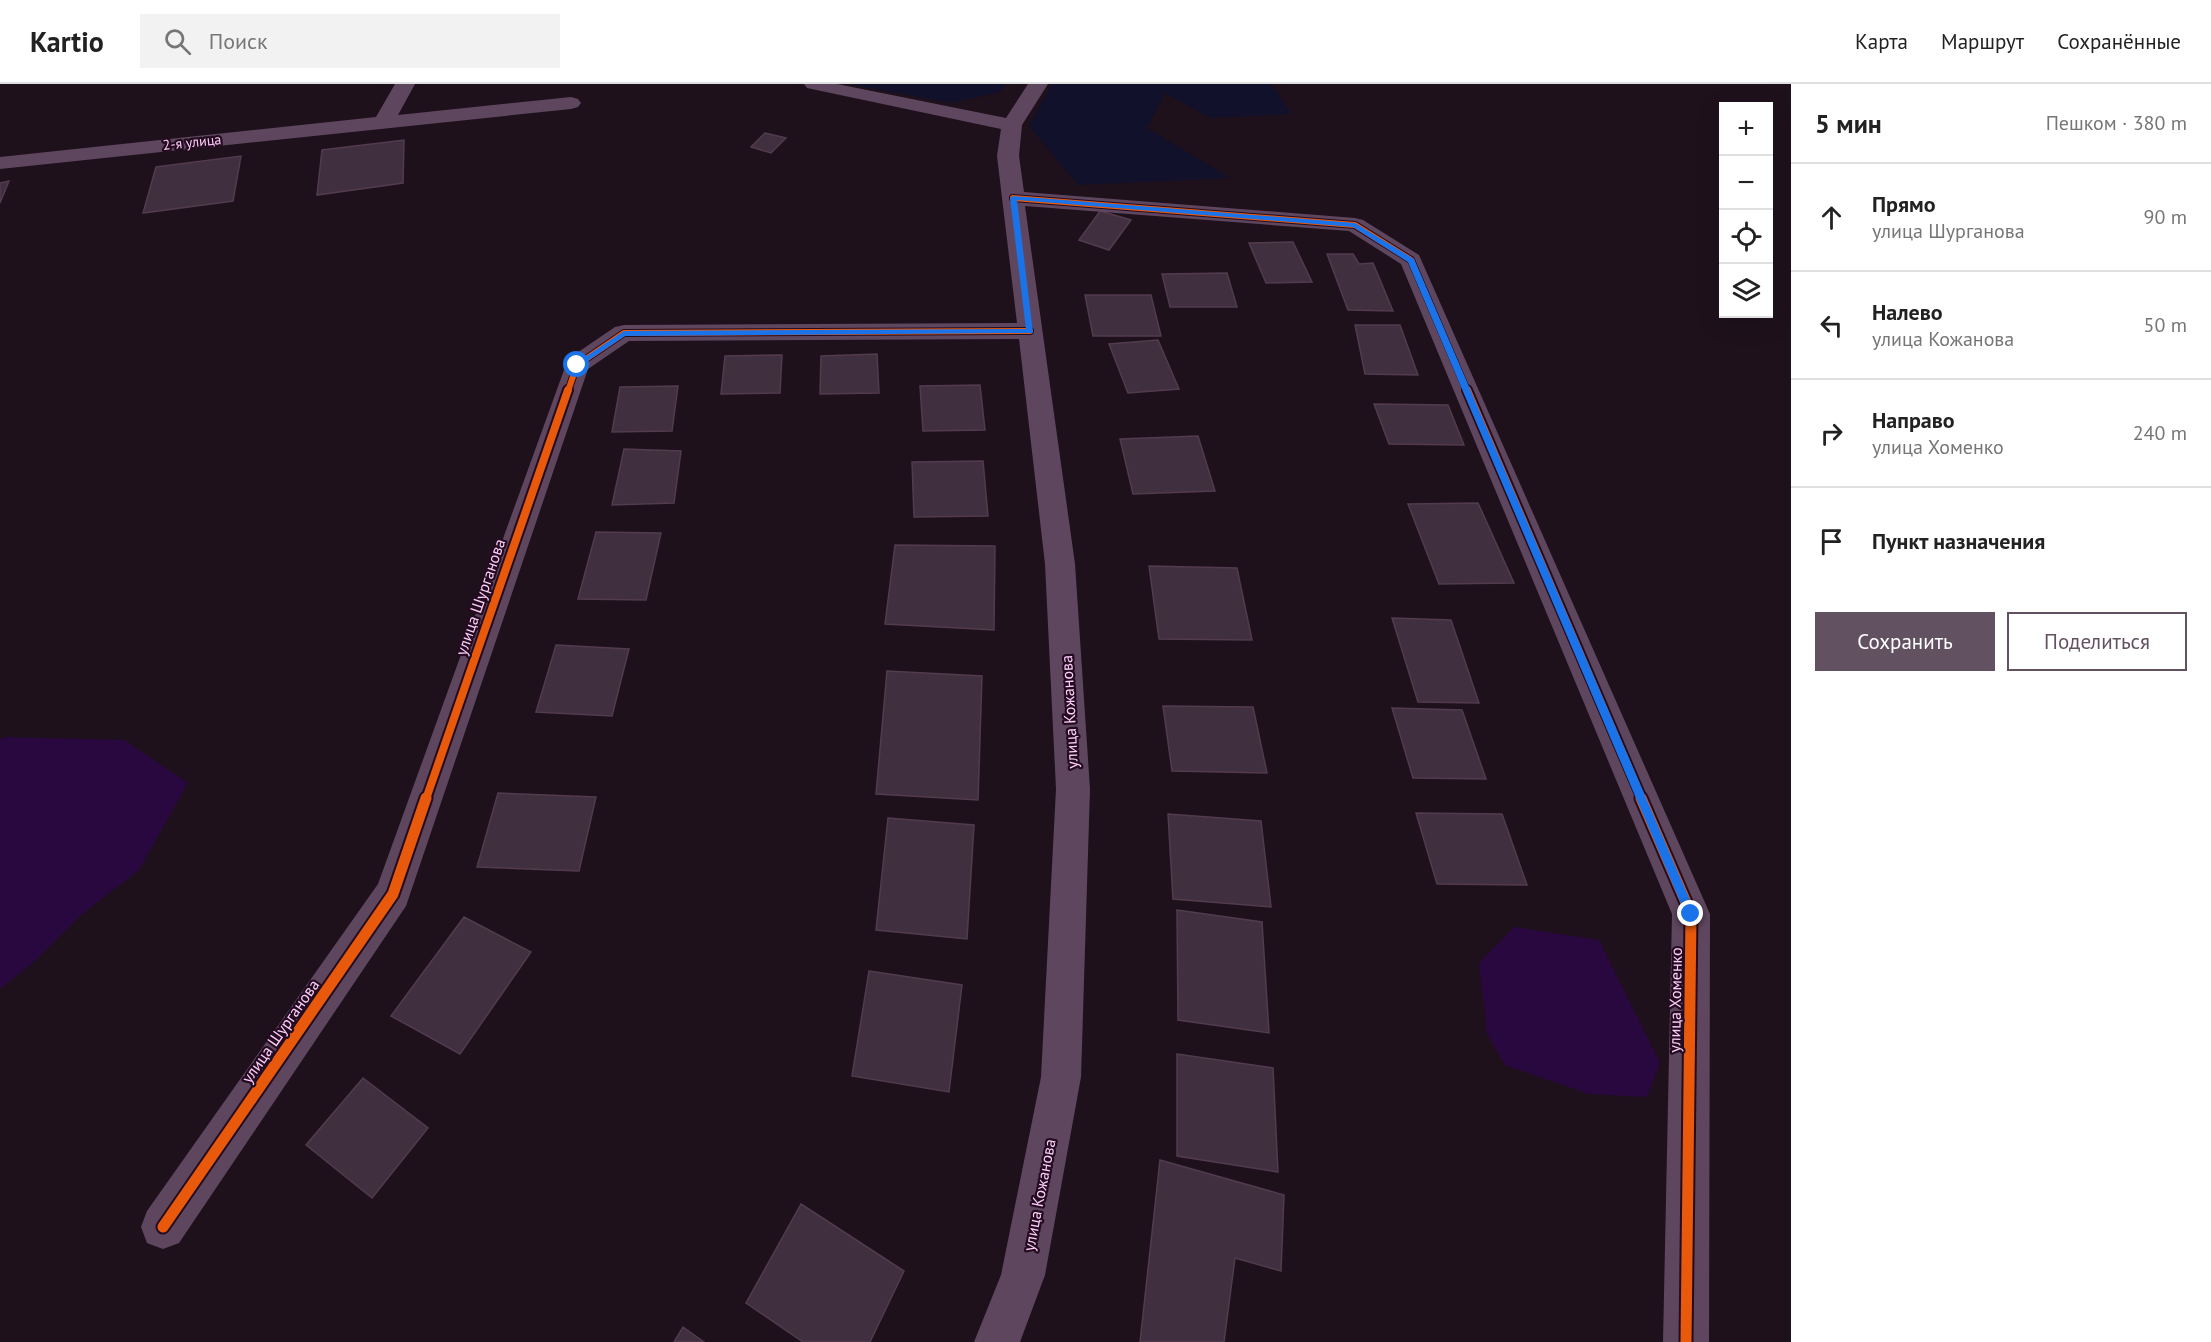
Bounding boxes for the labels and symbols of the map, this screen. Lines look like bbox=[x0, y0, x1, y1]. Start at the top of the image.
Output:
street label: 2-я улица bbox=[162, 130, 222, 154]
route start bbox=[563, 351, 589, 377]
street label: улица Шурганова bbox=[451, 536, 509, 658]
street label: улица Кожанова bbox=[1056, 655, 1082, 769]
route end bbox=[1677, 900, 1703, 926]
street label: улица Хоменко bbox=[1664, 947, 1686, 1053]
street label: улица Шурганова bbox=[237, 975, 323, 1087]
street label: улица Кожанова bbox=[1018, 1137, 1060, 1253]

